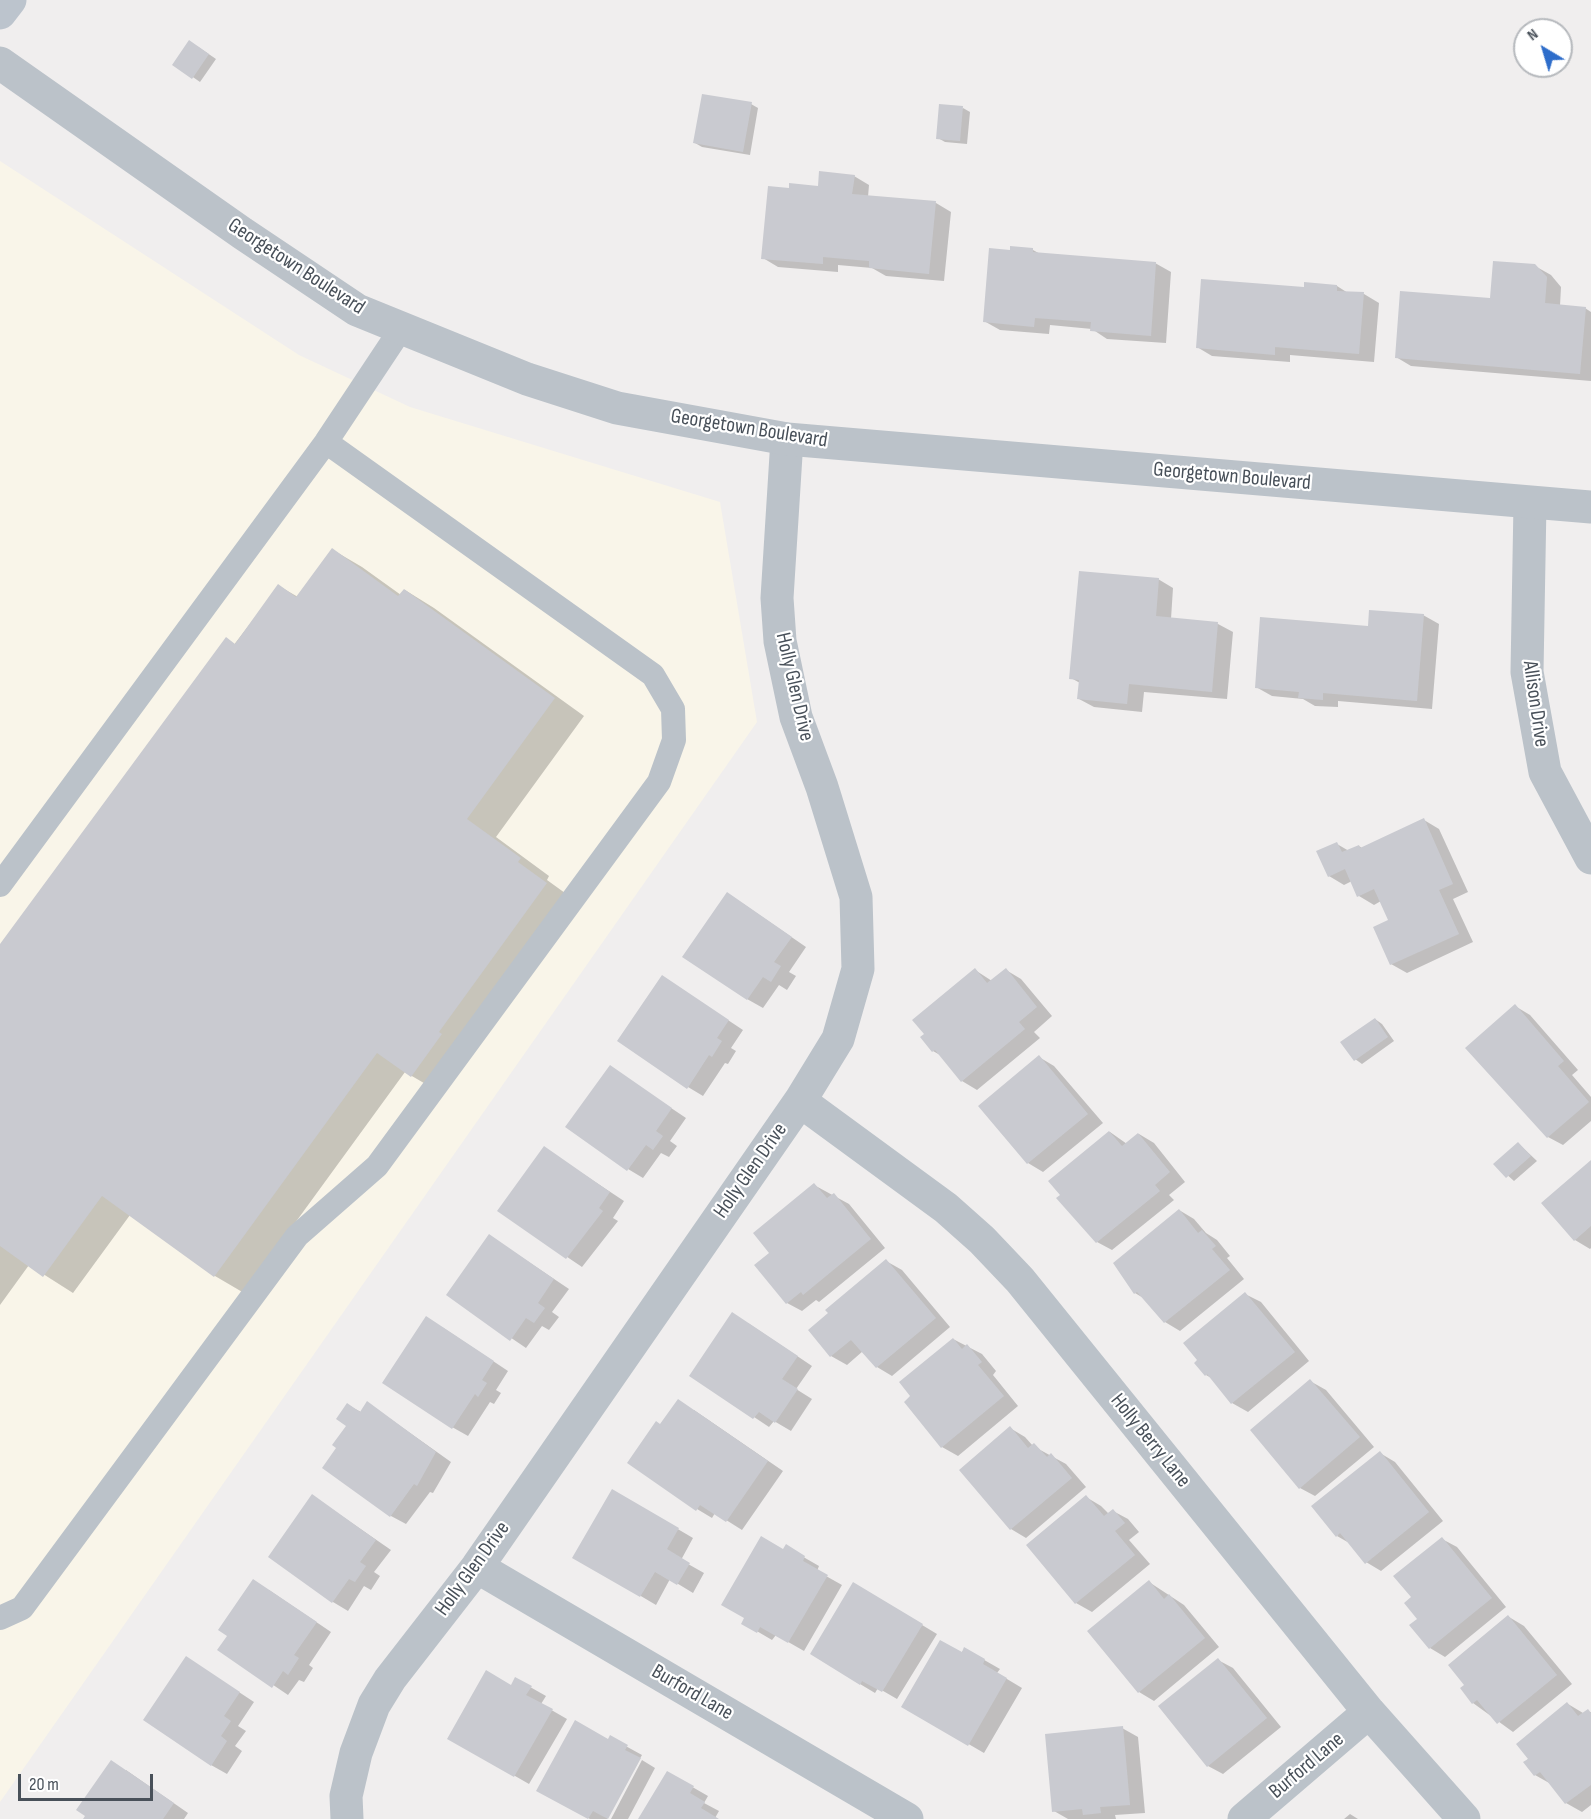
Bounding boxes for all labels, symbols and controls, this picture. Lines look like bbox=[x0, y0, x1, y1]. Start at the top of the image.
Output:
north arrow bbox=[1513, 18, 1573, 78]
text: N bbox=[1524, 25, 1542, 45]
street label: Georgetown Boulevard bbox=[223, 213, 369, 321]
street label: Georgetown Boulevard bbox=[669, 404, 829, 454]
street label: Georgetown Boulevard bbox=[1152, 458, 1312, 496]
street label: Holly Glen Drive bbox=[769, 630, 819, 744]
street label: Allison Drive bbox=[1516, 659, 1554, 749]
street label: Holly Glen Drive bbox=[709, 1119, 793, 1223]
street label: Holly Berry Lane bbox=[1105, 1389, 1195, 1493]
street label: Holly Glen Drive bbox=[430, 1517, 516, 1621]
street label: Burford Lane bbox=[647, 1660, 737, 1726]
street label: Burford Lane bbox=[1264, 1727, 1350, 1805]
scale bar bbox=[21, 1762, 156, 1800]
text: 20 m bbox=[29, 1774, 59, 1795]

